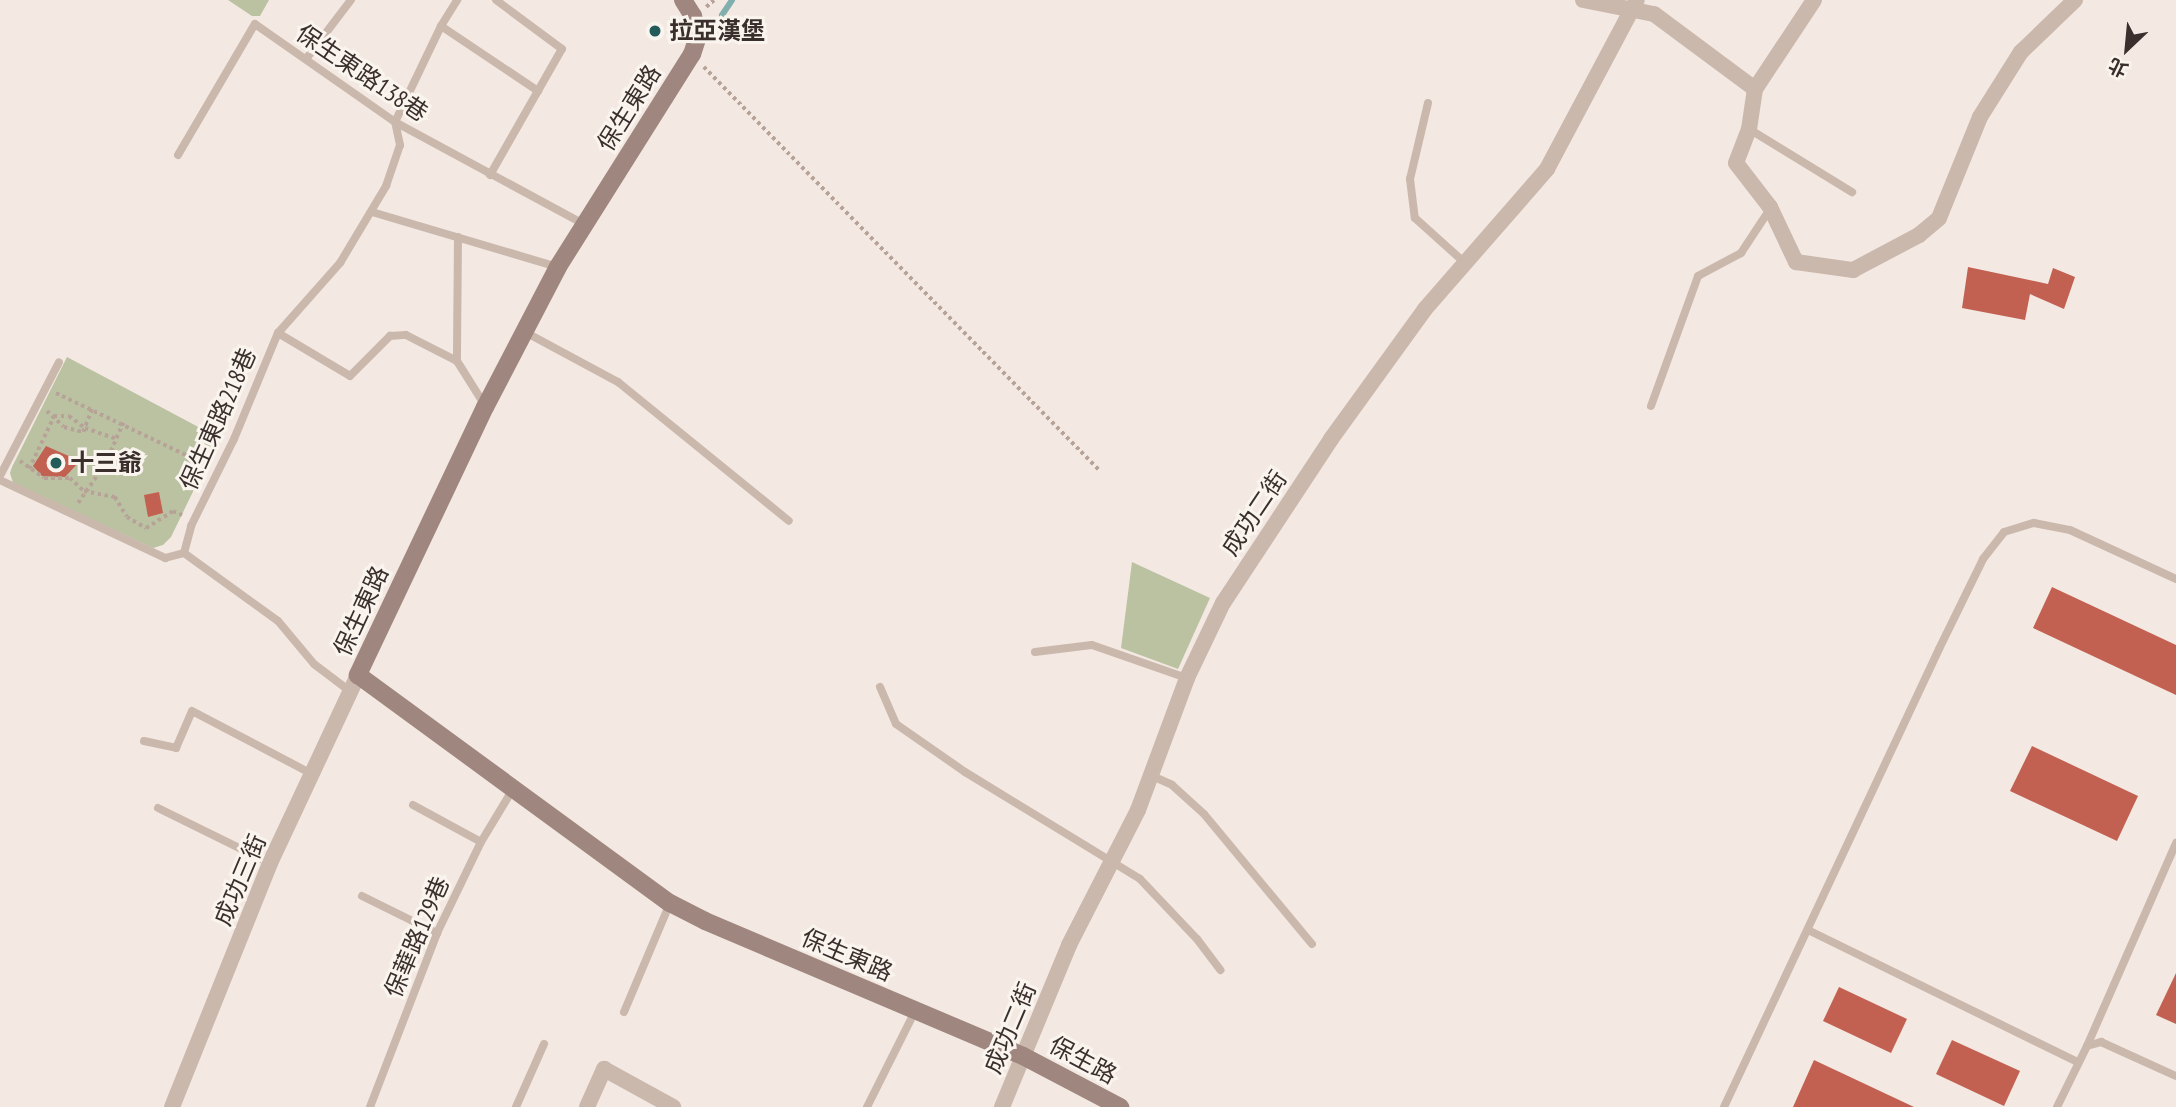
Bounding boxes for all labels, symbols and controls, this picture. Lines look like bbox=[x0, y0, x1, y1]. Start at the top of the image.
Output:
north arrow bbox=[2092, 14, 2162, 84]
place label: 拉亞漢堡 bbox=[669, 17, 765, 45]
street label: 保生東路138巷 bbox=[291, 18, 433, 128]
marker: 拉亞漢堡 bbox=[647, 23, 663, 39]
text: 北 bbox=[2104, 53, 2132, 83]
street label: 保生東路 bbox=[591, 60, 667, 156]
street label: 保生東路218巷 bbox=[174, 344, 262, 494]
place label: 十三爺 bbox=[70, 449, 142, 477]
marker: 十三爺 bbox=[48, 455, 64, 471]
street label: 成功二街 bbox=[1215, 465, 1293, 561]
street label: 保生東路 bbox=[328, 561, 394, 661]
street label: 成功三街 bbox=[208, 830, 272, 930]
street label: 保華路129巷 bbox=[379, 872, 455, 1002]
street label: 保生東路 bbox=[797, 923, 897, 987]
street label: 成功二街 bbox=[978, 978, 1042, 1078]
street label: 保生路 bbox=[1044, 1030, 1122, 1090]

